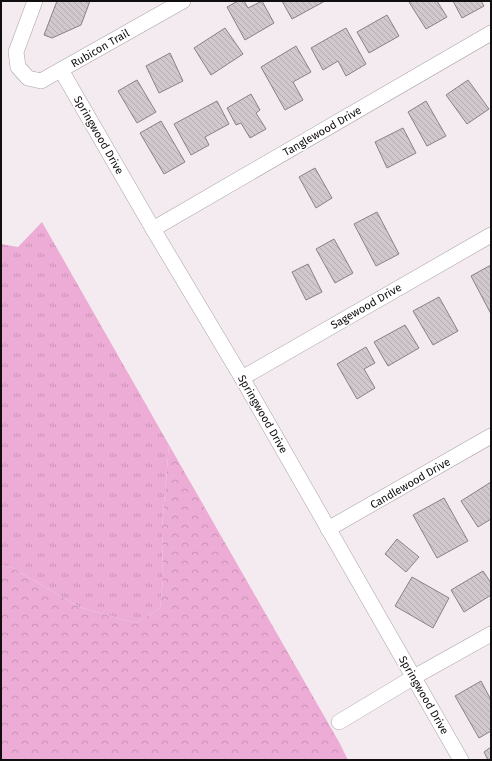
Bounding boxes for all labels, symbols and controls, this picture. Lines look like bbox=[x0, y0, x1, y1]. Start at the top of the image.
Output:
street label: Rubicon Trail bbox=[69, 27, 132, 70]
street label: Springwood Drive bbox=[71, 94, 126, 177]
street label: Tanglewood Drive bbox=[281, 104, 364, 159]
street label: Sagewood Drive bbox=[329, 281, 404, 332]
street label: Springwood Drive bbox=[235, 373, 290, 456]
street label: Candlewood Drive bbox=[368, 455, 453, 512]
street label: Springwood Drive bbox=[396, 654, 451, 737]

